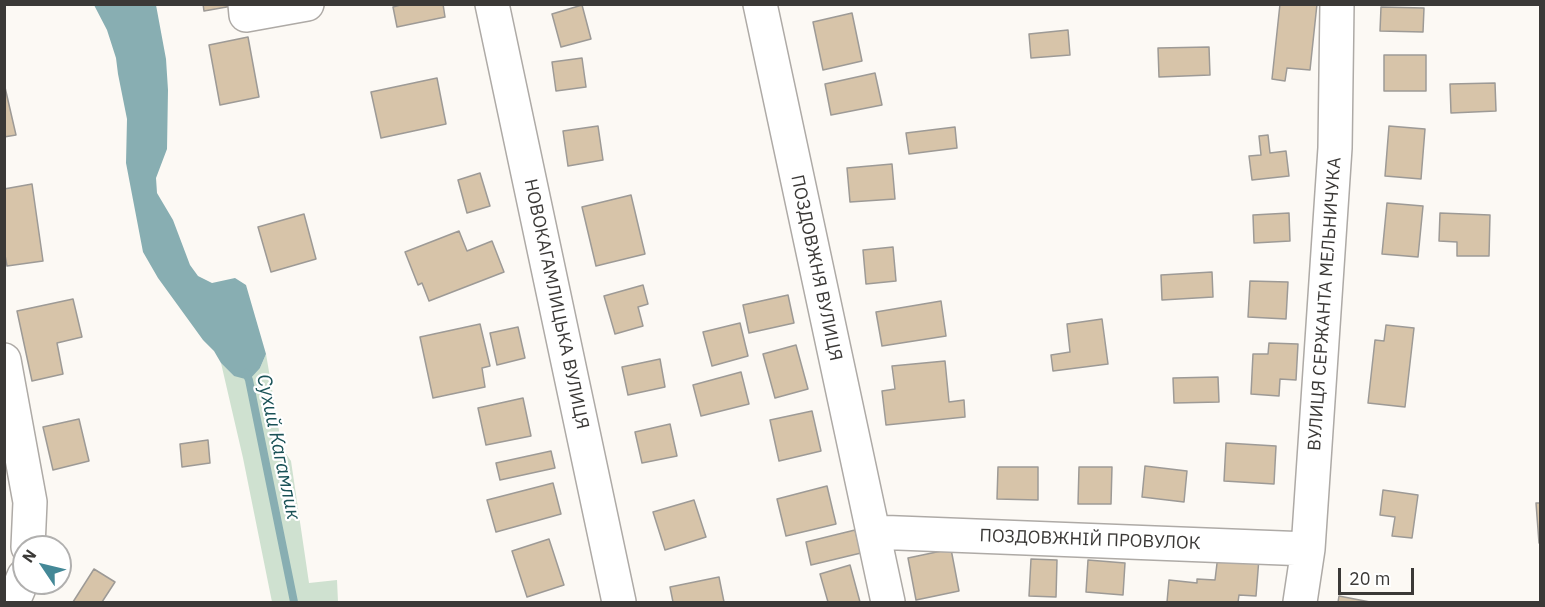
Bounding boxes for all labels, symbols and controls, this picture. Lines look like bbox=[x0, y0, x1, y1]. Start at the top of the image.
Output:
street label: ВУЛИЦЯ СЕРЖАНТА МЕЛЬНИЧУКА bbox=[1304, 156, 1346, 452]
street label: ПОЗДОВЖНЯ ВУЛИЦЯ bbox=[786, 173, 846, 363]
street label: НОВОКАГАМЛИЦЬКА ВУЛИЦЯ bbox=[519, 177, 593, 431]
water label: Сухий Кагамлик bbox=[251, 372, 305, 522]
street label: ПОЗДОВЖНІЙ ПРОВУЛОК bbox=[979, 525, 1201, 555]
north arrow bbox=[12, 535, 72, 595]
text: N bbox=[17, 545, 40, 566]
scale bar bbox=[1341, 556, 1418, 594]
text: 20 m bbox=[1349, 567, 1391, 590]

